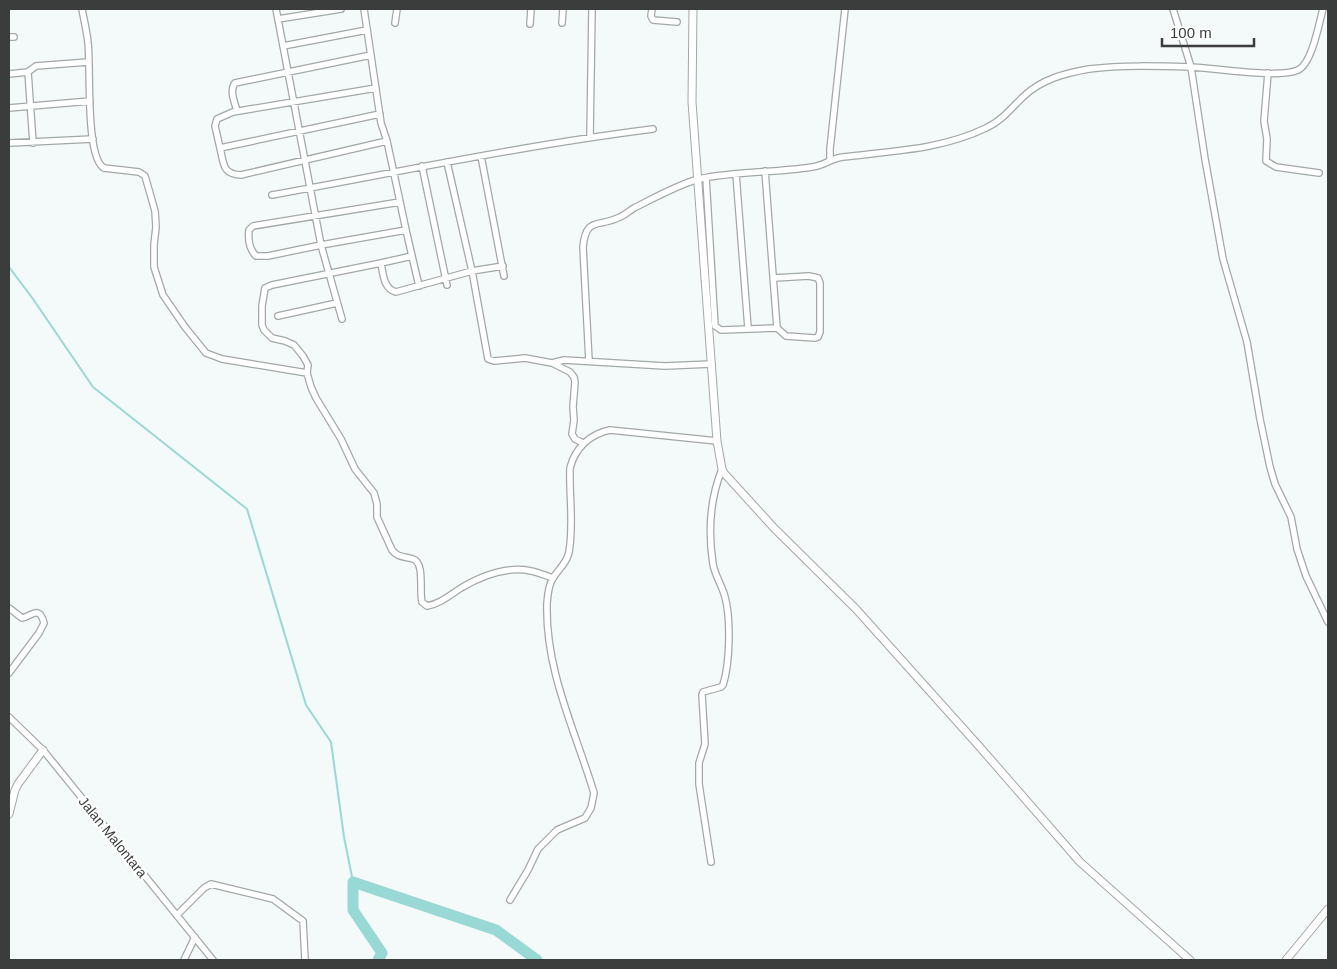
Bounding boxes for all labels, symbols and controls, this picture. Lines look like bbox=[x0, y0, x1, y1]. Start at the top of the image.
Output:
scale bar bbox=[1162, 15, 1254, 47]
text: 100 m bbox=[1170, 24, 1212, 41]
street label: Jalan Malontara bbox=[75, 793, 151, 881]

